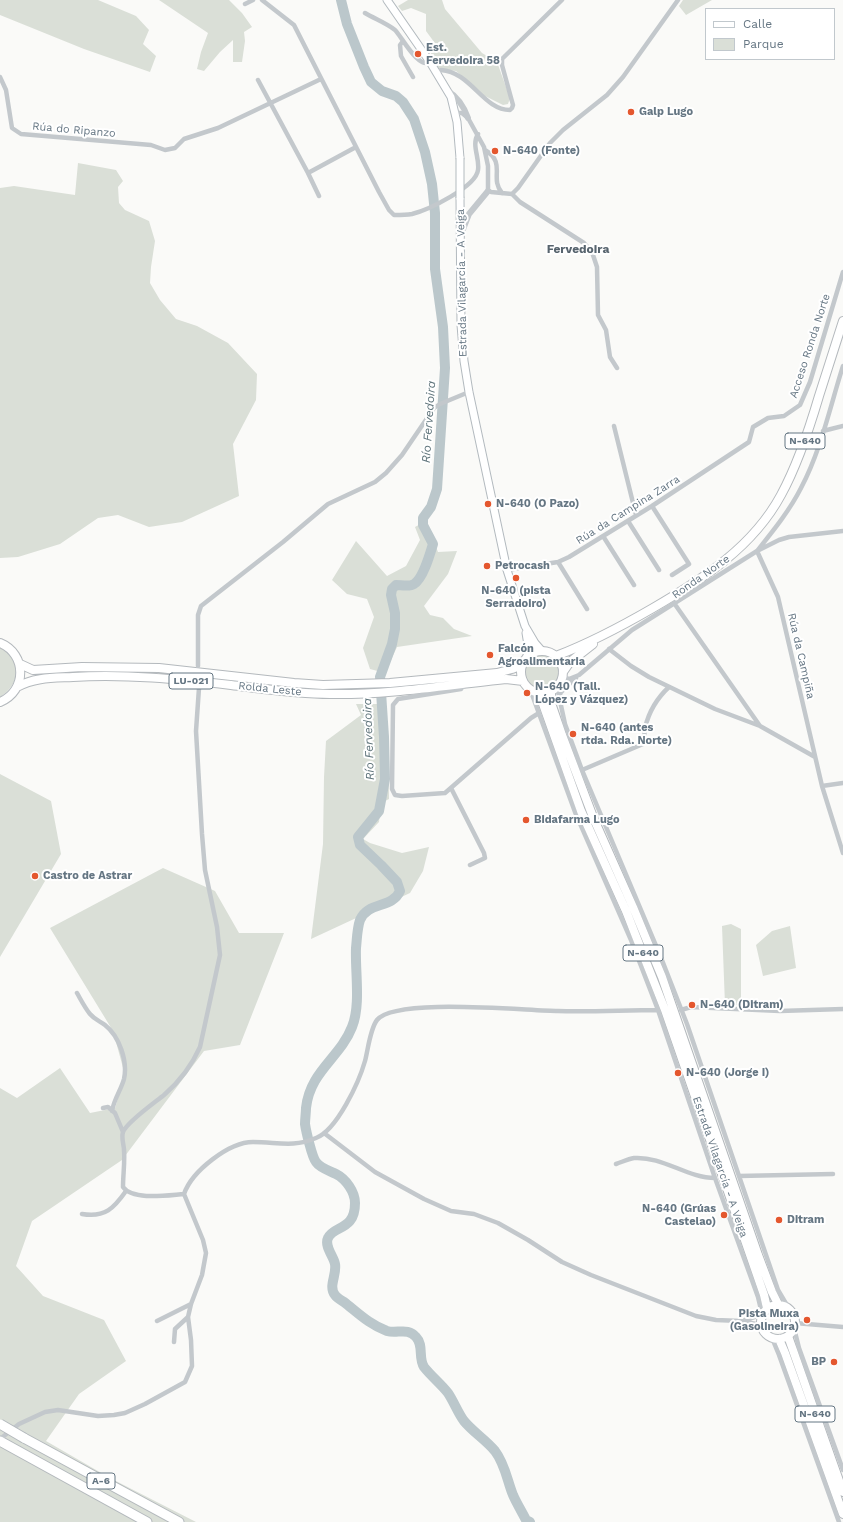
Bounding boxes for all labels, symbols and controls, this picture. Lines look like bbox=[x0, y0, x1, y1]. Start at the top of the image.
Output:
legend bbox=[705, 8, 835, 60]
text: Calle bbox=[743, 17, 772, 31]
text: Parque bbox=[743, 37, 784, 51]
place label: Est. Fervedoira 58 bbox=[426, 41, 500, 67]
marker: Est. Fervedoira 58 bbox=[413, 49, 423, 59]
place label: Galp Lugo bbox=[639, 105, 693, 119]
marker: Galp Lugo bbox=[626, 107, 636, 117]
street label: Rúa do Ripanzo bbox=[32, 120, 116, 140]
place label: N-640 (Fonte) bbox=[503, 144, 580, 158]
marker: N-640 (Fonte) bbox=[490, 146, 500, 156]
street label: Estrada Vilagarcía - A Veiga bbox=[454, 209, 470, 357]
district label: Fervedoira bbox=[547, 242, 609, 256]
street label: Acceso Ronda Norte bbox=[787, 292, 833, 400]
water label: Río Fervedoira bbox=[419, 380, 439, 464]
road number: N-640 bbox=[785, 433, 825, 449]
street label: Rúa da Campina Zarra bbox=[574, 473, 682, 547]
place label: N-640 (O Pazo) bbox=[496, 497, 579, 511]
marker: N-640 (O Pazo) bbox=[483, 499, 493, 509]
street label: Ronda Norte bbox=[670, 552, 732, 602]
place label: Petrocash bbox=[495, 559, 550, 573]
marker: Petrocash bbox=[482, 561, 492, 571]
marker: N-640 (pista Serradoiro) bbox=[511, 573, 521, 583]
place label: N-640 (pista Serradoiro) bbox=[481, 584, 551, 610]
street label: Rúa da Campiña bbox=[785, 612, 817, 700]
place label: Falcón Agroalimentaria bbox=[498, 642, 585, 668]
marker: Falcón Agroalimentaria bbox=[485, 650, 495, 660]
road number: LU-021 bbox=[169, 673, 213, 689]
street label: Rolda Leste bbox=[238, 679, 302, 699]
place label: N-640 (Tall. López y Vázquez) bbox=[535, 680, 628, 706]
marker: N-640 (Tall. López y Vázquez) bbox=[522, 688, 532, 698]
water label: Río Fervedoira bbox=[360, 698, 378, 780]
place label: N-640 (antes rtda. Rda. Norte) bbox=[581, 721, 672, 747]
marker: N-640 (antes rtda. Rda. Norte) bbox=[568, 729, 578, 739]
place label: Bidafarma Lugo bbox=[534, 813, 619, 827]
marker: Bidafarma Lugo bbox=[521, 815, 531, 825]
place label: Castro de Astrar bbox=[43, 869, 132, 883]
marker: Castro de Astrar bbox=[30, 871, 40, 881]
road number: N-640 bbox=[623, 945, 663, 961]
place label: N-640 (Ditram) bbox=[700, 998, 784, 1012]
marker: N-640 (Ditram) bbox=[687, 1000, 697, 1010]
place label: N-640 (Jorge I) bbox=[686, 1066, 769, 1080]
marker: N-640 (Jorge I) bbox=[673, 1068, 683, 1078]
street label: Estrada Vilagarcía - A Veiga bbox=[690, 1095, 750, 1239]
place label: N-640 (Grúas Castelao) bbox=[642, 1202, 716, 1228]
marker: N-640 (Grúas Castelao) bbox=[719, 1210, 729, 1220]
place label: Ditram bbox=[787, 1213, 824, 1227]
marker: Ditram bbox=[774, 1215, 784, 1225]
place label: Pista Muxa (Gasolineira) bbox=[730, 1307, 799, 1333]
marker: Pista Muxa (Gasolineira) bbox=[802, 1315, 812, 1325]
place label: BP bbox=[811, 1355, 826, 1369]
marker: BP bbox=[829, 1357, 839, 1367]
road number: N-640 bbox=[795, 1406, 835, 1422]
road number: A-6 bbox=[87, 1473, 115, 1489]

